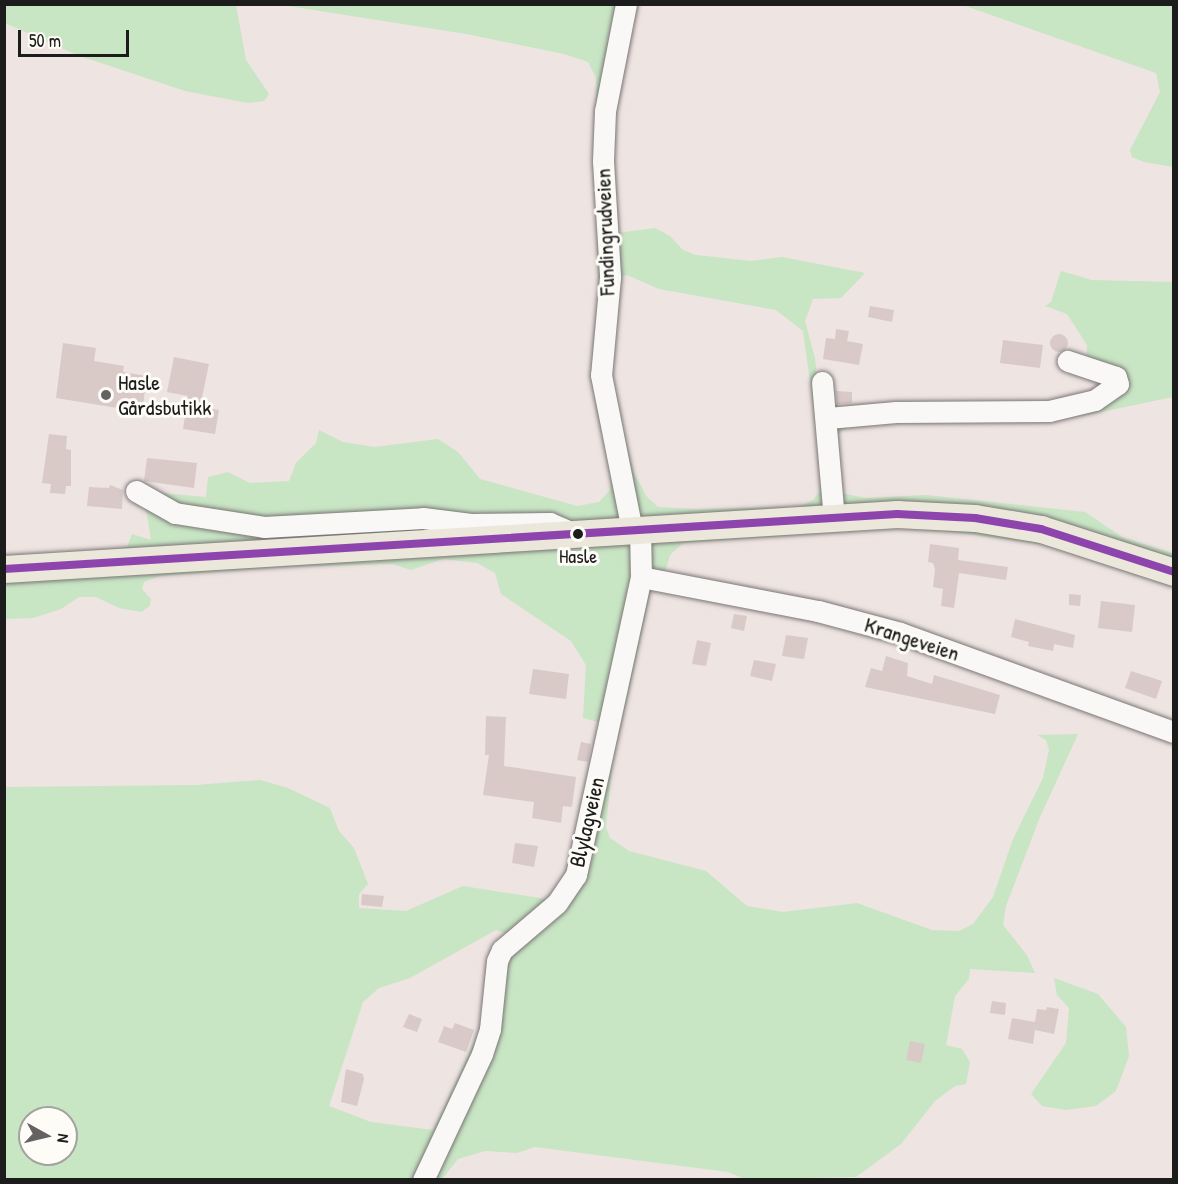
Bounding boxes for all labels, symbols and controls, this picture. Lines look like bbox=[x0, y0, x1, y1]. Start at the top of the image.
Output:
scale bar bbox=[21, 18, 132, 56]
text: 50 m bbox=[29, 28, 61, 53]
street label: Fundingrudveien bbox=[590, 168, 620, 296]
place label: Hasle Gårdsbutikk bbox=[118, 369, 211, 420]
marker: Hasle Gårdsbutikk bbox=[99, 388, 113, 402]
marker: Hasle bbox=[572, 528, 584, 540]
place label: Hasle bbox=[559, 543, 597, 567]
street label: Krangeveien bbox=[861, 611, 963, 667]
street label: Blylagveien bbox=[564, 774, 610, 870]
north arrow bbox=[18, 1106, 78, 1166]
text: N bbox=[52, 1132, 75, 1144]

